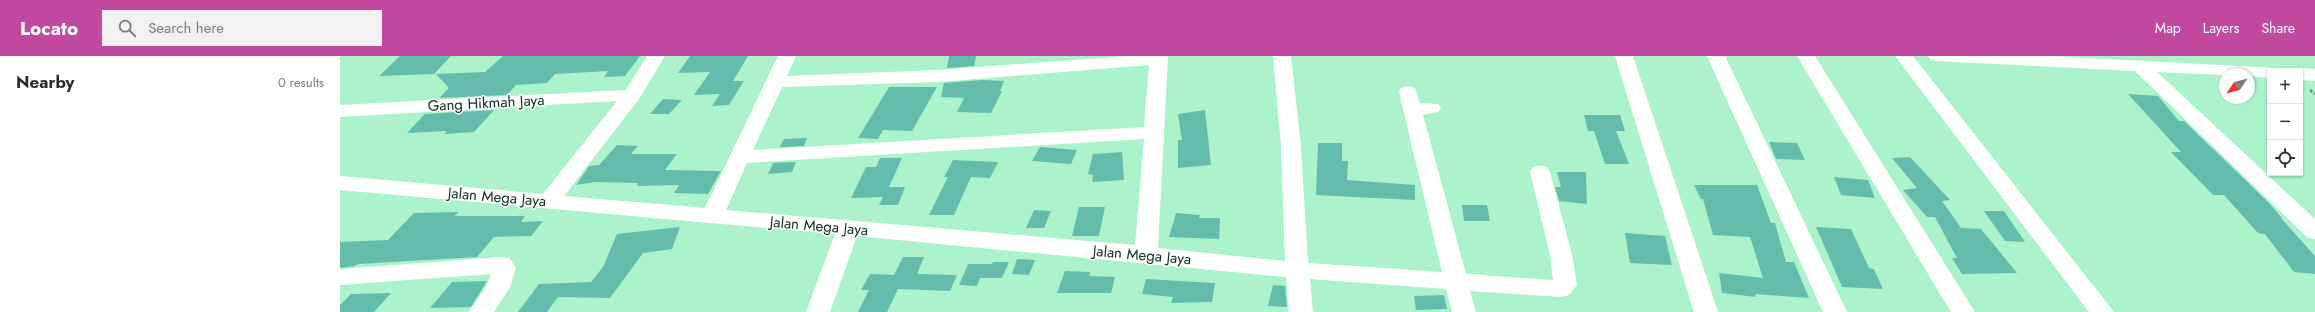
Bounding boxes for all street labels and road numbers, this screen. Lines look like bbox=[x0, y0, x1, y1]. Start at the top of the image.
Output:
street label: Gang Hikmah Jaya bbox=[427, 89, 545, 117]
street label: Jalan Mega Jaya bbox=[445, 182, 547, 212]
street label: Jalan Mega Jaya bbox=[767, 211, 869, 241]
street label: Jalan Mega Jaya bbox=[1090, 240, 1192, 270]

